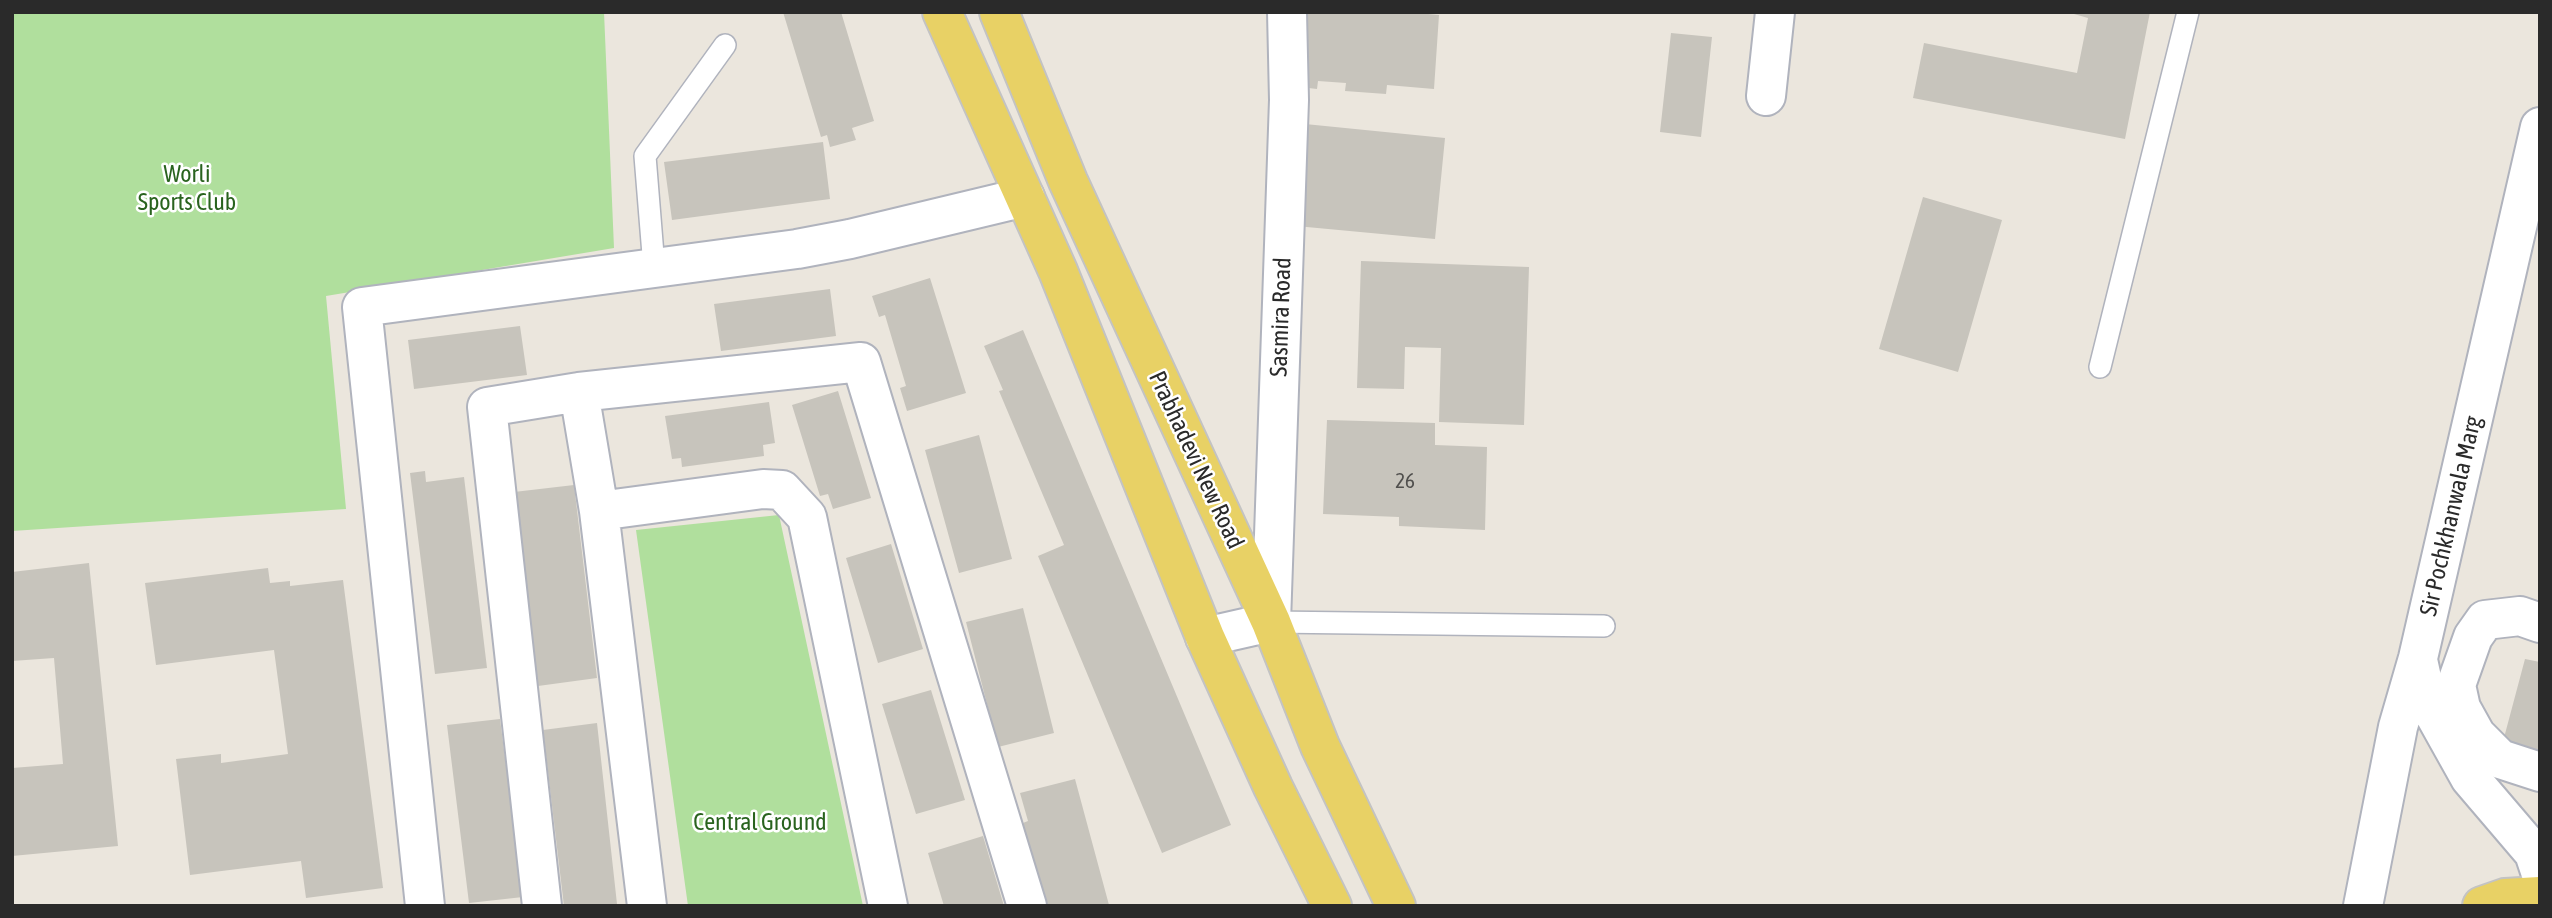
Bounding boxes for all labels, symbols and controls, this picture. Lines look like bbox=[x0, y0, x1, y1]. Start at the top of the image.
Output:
park label: Worli Sports Club bbox=[138, 160, 236, 216]
street label: Sasmira Road bbox=[1265, 257, 1297, 377]
street label: Prabhadevi New Road bbox=[1142, 367, 1250, 553]
street label: Sir Pochkhanwala Marg bbox=[2414, 413, 2488, 619]
house number: 26 bbox=[1395, 468, 1415, 494]
park label: Central Ground bbox=[693, 808, 827, 836]

